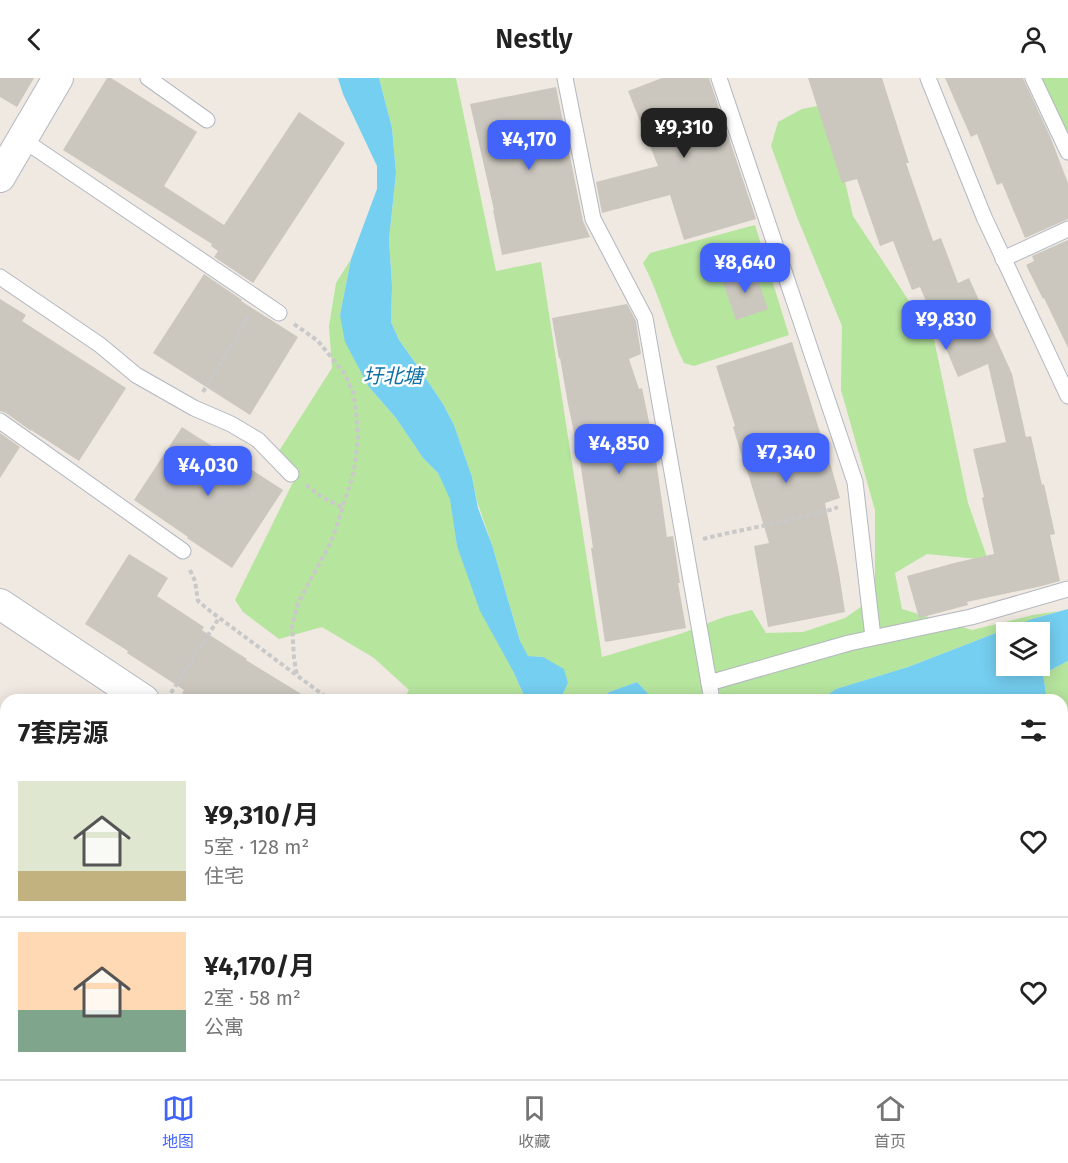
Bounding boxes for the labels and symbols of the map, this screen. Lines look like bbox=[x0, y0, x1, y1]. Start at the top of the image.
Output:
pin: ¥9,310 bbox=[635, 108, 733, 159]
pin: ¥4,170 bbox=[480, 120, 578, 171]
pin: ¥8,640 bbox=[696, 243, 794, 294]
pin: ¥9,830 bbox=[897, 300, 995, 351]
water label: 圩北塘 bbox=[363, 364, 426, 388]
pin: ¥4,850 bbox=[570, 424, 668, 475]
pin: ¥7,340 bbox=[737, 433, 835, 484]
pin: ¥4,030 bbox=[159, 446, 257, 497]

